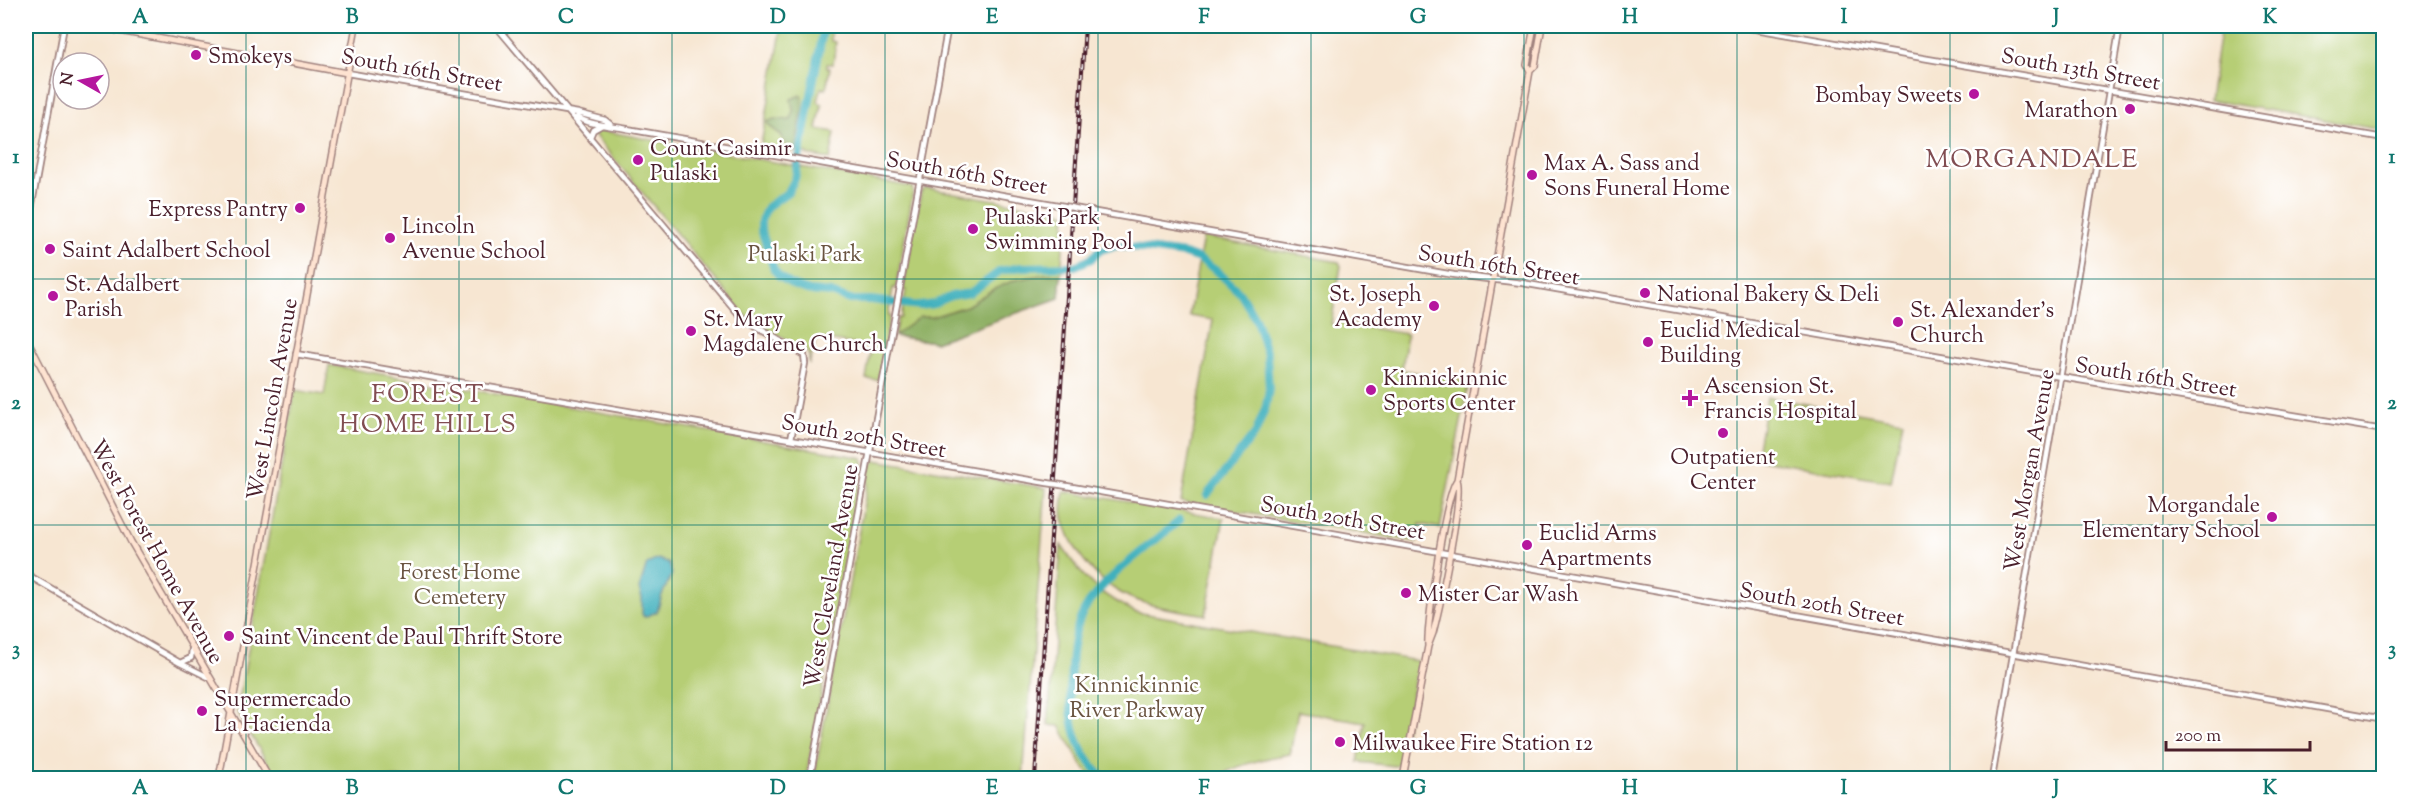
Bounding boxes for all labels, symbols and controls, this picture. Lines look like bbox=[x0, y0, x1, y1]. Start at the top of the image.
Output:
text: A bbox=[132, 4, 149, 33]
text: B bbox=[346, 4, 359, 33]
text: C bbox=[558, 4, 574, 33]
text: D bbox=[770, 4, 786, 33]
text: E bbox=[986, 4, 999, 33]
text: F bbox=[1198, 4, 1210, 33]
text: G bbox=[1410, 4, 1427, 33]
text: H bbox=[1622, 4, 1638, 33]
text: I bbox=[1841, 4, 1848, 33]
text: J bbox=[2051, 4, 2059, 33]
text: K bbox=[2263, 4, 2278, 33]
street label: South 13th Street bbox=[1998, 41, 2163, 101]
place label: Smokeys bbox=[208, 42, 292, 74]
street label: South 16th Street bbox=[338, 42, 505, 102]
marker: Smokeys bbox=[189, 48, 203, 62]
north arrow bbox=[51, 51, 111, 111]
text: N bbox=[56, 71, 81, 87]
place label: Bombay Sweets bbox=[1815, 81, 1962, 113]
marker: Bombay Sweets bbox=[1967, 87, 1981, 101]
place label: Marathon bbox=[2025, 96, 2118, 128]
marker: Marathon bbox=[2123, 102, 2137, 116]
place label: Count Casimir Pulaski bbox=[650, 134, 792, 191]
district label: MORGANDALE bbox=[1925, 142, 2139, 179]
text: 1 bbox=[13, 144, 20, 173]
text: 1 bbox=[2389, 144, 2396, 173]
street label: South 16th Street bbox=[883, 145, 1050, 205]
place label: Max A. Sass and Sons Funeral Home bbox=[1544, 149, 1730, 206]
marker: Count Casimir Pulaski bbox=[631, 153, 645, 167]
marker: Max A. Sass and Sons Funeral Home bbox=[1525, 168, 1539, 182]
place label: Express Pantry bbox=[148, 195, 288, 227]
marker: Express Pantry bbox=[293, 201, 307, 215]
place label: Pulaski Park Swimming Pool bbox=[985, 203, 1133, 260]
place label: Lincoln Avenue School bbox=[402, 212, 546, 269]
marker: Pulaski Park Swimming Pool bbox=[966, 222, 980, 236]
marker: Lincoln Avenue School bbox=[383, 231, 397, 245]
place label: Saint Adalbert School bbox=[62, 236, 271, 268]
street label: South 16th Street bbox=[1415, 238, 1582, 296]
park label: Pulaski Park bbox=[748, 240, 862, 272]
marker: Saint Adalbert School bbox=[43, 242, 57, 256]
place label: St. Adalbert Parish bbox=[65, 270, 180, 327]
place label: St. Joseph Academy bbox=[1329, 280, 1422, 337]
place label: National Bakery & Deli bbox=[1657, 280, 1879, 312]
marker: National Bakery & Deli bbox=[1638, 286, 1652, 300]
marker: St. Adalbert Parish bbox=[46, 289, 60, 303]
street label: West Lincoln Avenue bbox=[240, 296, 308, 503]
place label: St. Alexander's Church bbox=[1910, 296, 2054, 353]
marker: St. Joseph Academy bbox=[1427, 299, 1441, 313]
place label: St. Mary Magdalene Church bbox=[703, 305, 884, 362]
marker: St. Alexander's Church bbox=[1891, 315, 1905, 329]
place label: Euclid Medical Building bbox=[1660, 316, 1800, 373]
marker: St. Mary Magdalene Church bbox=[684, 324, 698, 338]
marker: Euclid Medical Building bbox=[1641, 335, 1655, 349]
street label: South 16th Street bbox=[2072, 350, 2239, 408]
place label: Kinnickinnic Sports Center bbox=[1383, 364, 1516, 421]
street label: West Morgan Avenue bbox=[1997, 366, 2065, 575]
place label: Ascension St. Francis Hospital bbox=[1704, 372, 1857, 429]
district label: FOREST HOME HILLS bbox=[339, 377, 517, 444]
marker: Kinnickinnic Sports Center bbox=[1364, 383, 1378, 397]
marker: Ascension St. Francis Hospital bbox=[1681, 389, 1699, 407]
text: 2 bbox=[11, 390, 21, 419]
text: 2 bbox=[2387, 390, 2397, 419]
street label: South 20th Street bbox=[779, 408, 949, 468]
marker: Outpatient Center bbox=[1716, 426, 1730, 440]
street label: West Forest Home Avenue bbox=[80, 434, 231, 671]
place label: Outpatient Center bbox=[1670, 443, 1776, 500]
street label: West Cleveland Avenue bbox=[797, 462, 868, 691]
street label: South 20th Street bbox=[1258, 490, 1428, 550]
place label: Morgandale Elementary School bbox=[2083, 491, 2260, 548]
marker: Morgandale Elementary School bbox=[2265, 510, 2279, 524]
place label: Euclid Arms Apartments bbox=[1539, 519, 1657, 576]
marker: Euclid Arms Apartments bbox=[1520, 538, 1534, 552]
park label: Forest Home Cemetery bbox=[400, 558, 520, 615]
street label: South 20th Street bbox=[1737, 576, 1907, 636]
place label: Mister Car Wash bbox=[1418, 580, 1579, 612]
marker: Mister Car Wash bbox=[1399, 586, 1413, 600]
place label: Saint Vincent de Paul Thrift Store bbox=[241, 623, 562, 655]
marker: Saint Vincent de Paul Thrift Store bbox=[222, 629, 236, 643]
text: 3 bbox=[12, 636, 20, 665]
text: 3 bbox=[2388, 636, 2396, 665]
park label: Kinnickinnic River Parkway bbox=[1070, 671, 1204, 728]
place label: Supermercado La Hacienda bbox=[214, 685, 351, 742]
marker: Supermercado La Hacienda bbox=[195, 704, 209, 718]
scale bar bbox=[2166, 714, 2310, 752]
text: 200 m bbox=[2175, 724, 2221, 750]
place label: Milwaukee Fire Station 12 bbox=[1352, 729, 1593, 761]
marker: Milwaukee Fire Station 12 bbox=[1333, 735, 1347, 749]
text: A bbox=[132, 775, 149, 804]
text: B bbox=[346, 775, 359, 804]
text: C bbox=[558, 775, 574, 804]
text: D bbox=[770, 775, 786, 804]
text: E bbox=[986, 775, 999, 804]
text: F bbox=[1198, 775, 1210, 804]
text: G bbox=[1410, 775, 1427, 804]
text: H bbox=[1622, 775, 1638, 804]
text: I bbox=[1841, 775, 1848, 804]
text: J bbox=[2051, 775, 2059, 804]
text: K bbox=[2263, 775, 2278, 804]

